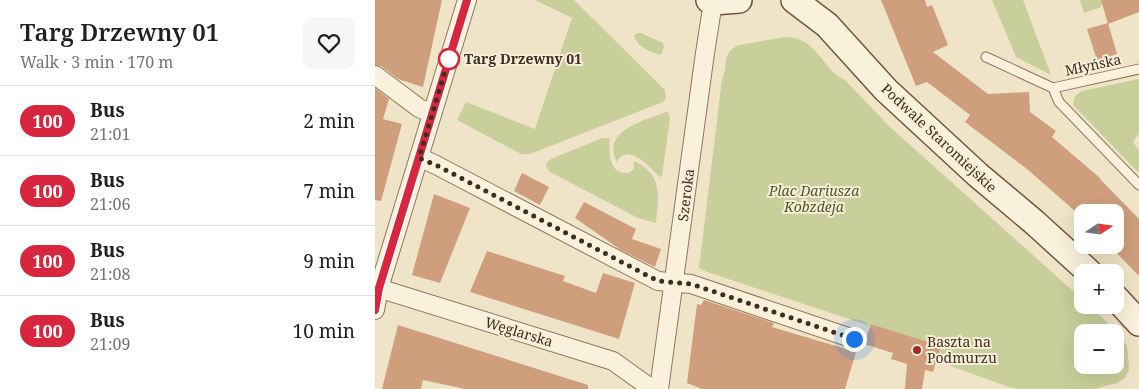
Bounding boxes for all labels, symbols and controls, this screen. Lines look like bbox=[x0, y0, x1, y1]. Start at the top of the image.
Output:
text: Targ Drzewny 01 bbox=[20, 15, 219, 48]
button: heart bbox=[303, 17, 355, 69]
marker: Targ Drzewny 01 bbox=[438, 48, 460, 70]
place label: Targ Drzewny 01 bbox=[464, 49, 582, 68]
street label: Młyńska bbox=[1063, 49, 1123, 80]
text: Walk · 3 min · 170 m bbox=[20, 51, 173, 73]
street label: Podwale Staromiejskie bbox=[877, 79, 1001, 196]
text: Bus bbox=[90, 97, 125, 123]
text: 2 min bbox=[303, 108, 355, 134]
text: 100 bbox=[32, 109, 63, 133]
text: 21:01 bbox=[90, 123, 130, 145]
text: Bus bbox=[90, 167, 125, 193]
street label: Szeroka bbox=[673, 167, 698, 222]
text: 7 min bbox=[303, 178, 355, 204]
text: 100 bbox=[32, 179, 63, 203]
park label: Plac Dariusza Kobzdeja bbox=[768, 181, 860, 216]
text: 21:06 bbox=[90, 193, 130, 215]
north arrow bbox=[1074, 204, 1124, 254]
map controls bbox=[1074, 204, 1124, 374]
text: Bus bbox=[90, 237, 125, 263]
text: 9 min bbox=[303, 248, 355, 274]
text: 100 bbox=[32, 249, 63, 273]
text: 21:08 bbox=[90, 263, 130, 285]
button: + bbox=[1074, 264, 1124, 314]
text: Bus bbox=[90, 307, 125, 333]
street label: Węglarska bbox=[483, 312, 556, 351]
text: 10 min bbox=[293, 318, 355, 344]
text: 100 bbox=[32, 319, 63, 343]
button: − bbox=[1074, 324, 1124, 374]
your location bbox=[842, 327, 867, 352]
place label: Baszta na Podmurzu bbox=[927, 332, 997, 367]
text: 21:09 bbox=[90, 333, 130, 355]
marker: Baszta na Podmurzu bbox=[911, 344, 923, 356]

